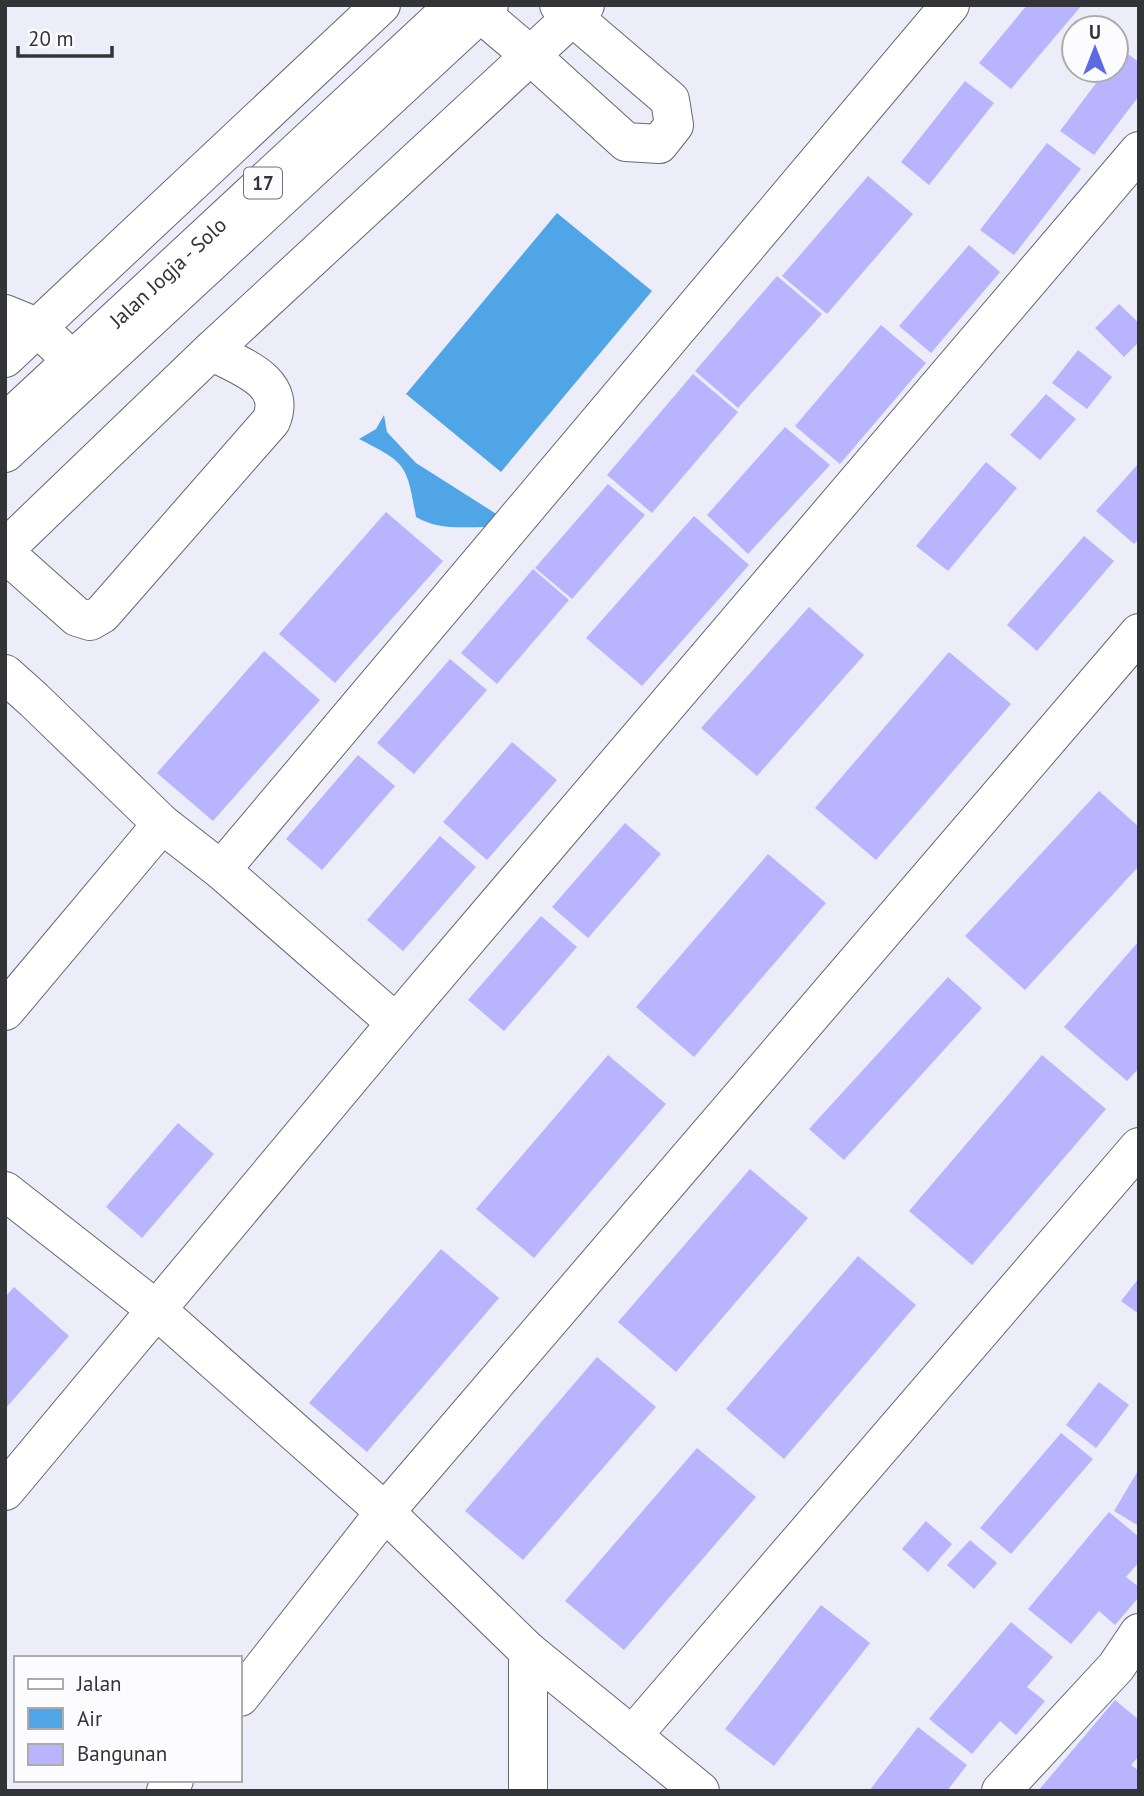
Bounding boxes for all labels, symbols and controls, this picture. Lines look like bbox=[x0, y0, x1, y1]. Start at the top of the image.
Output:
scale bar bbox=[18, 14, 112, 58]
north arrow bbox=[1060, 14, 1130, 84]
text: U bbox=[1089, 20, 1101, 44]
text: 20 m bbox=[28, 25, 74, 52]
road number: 17 bbox=[244, 168, 282, 198]
street label: Jalan Jogja - Solo bbox=[103, 211, 232, 334]
legend bbox=[14, 1656, 242, 1782]
text: Jalan bbox=[76, 1670, 122, 1697]
text: Air bbox=[77, 1705, 102, 1732]
text: Bangunan bbox=[77, 1740, 167, 1767]

